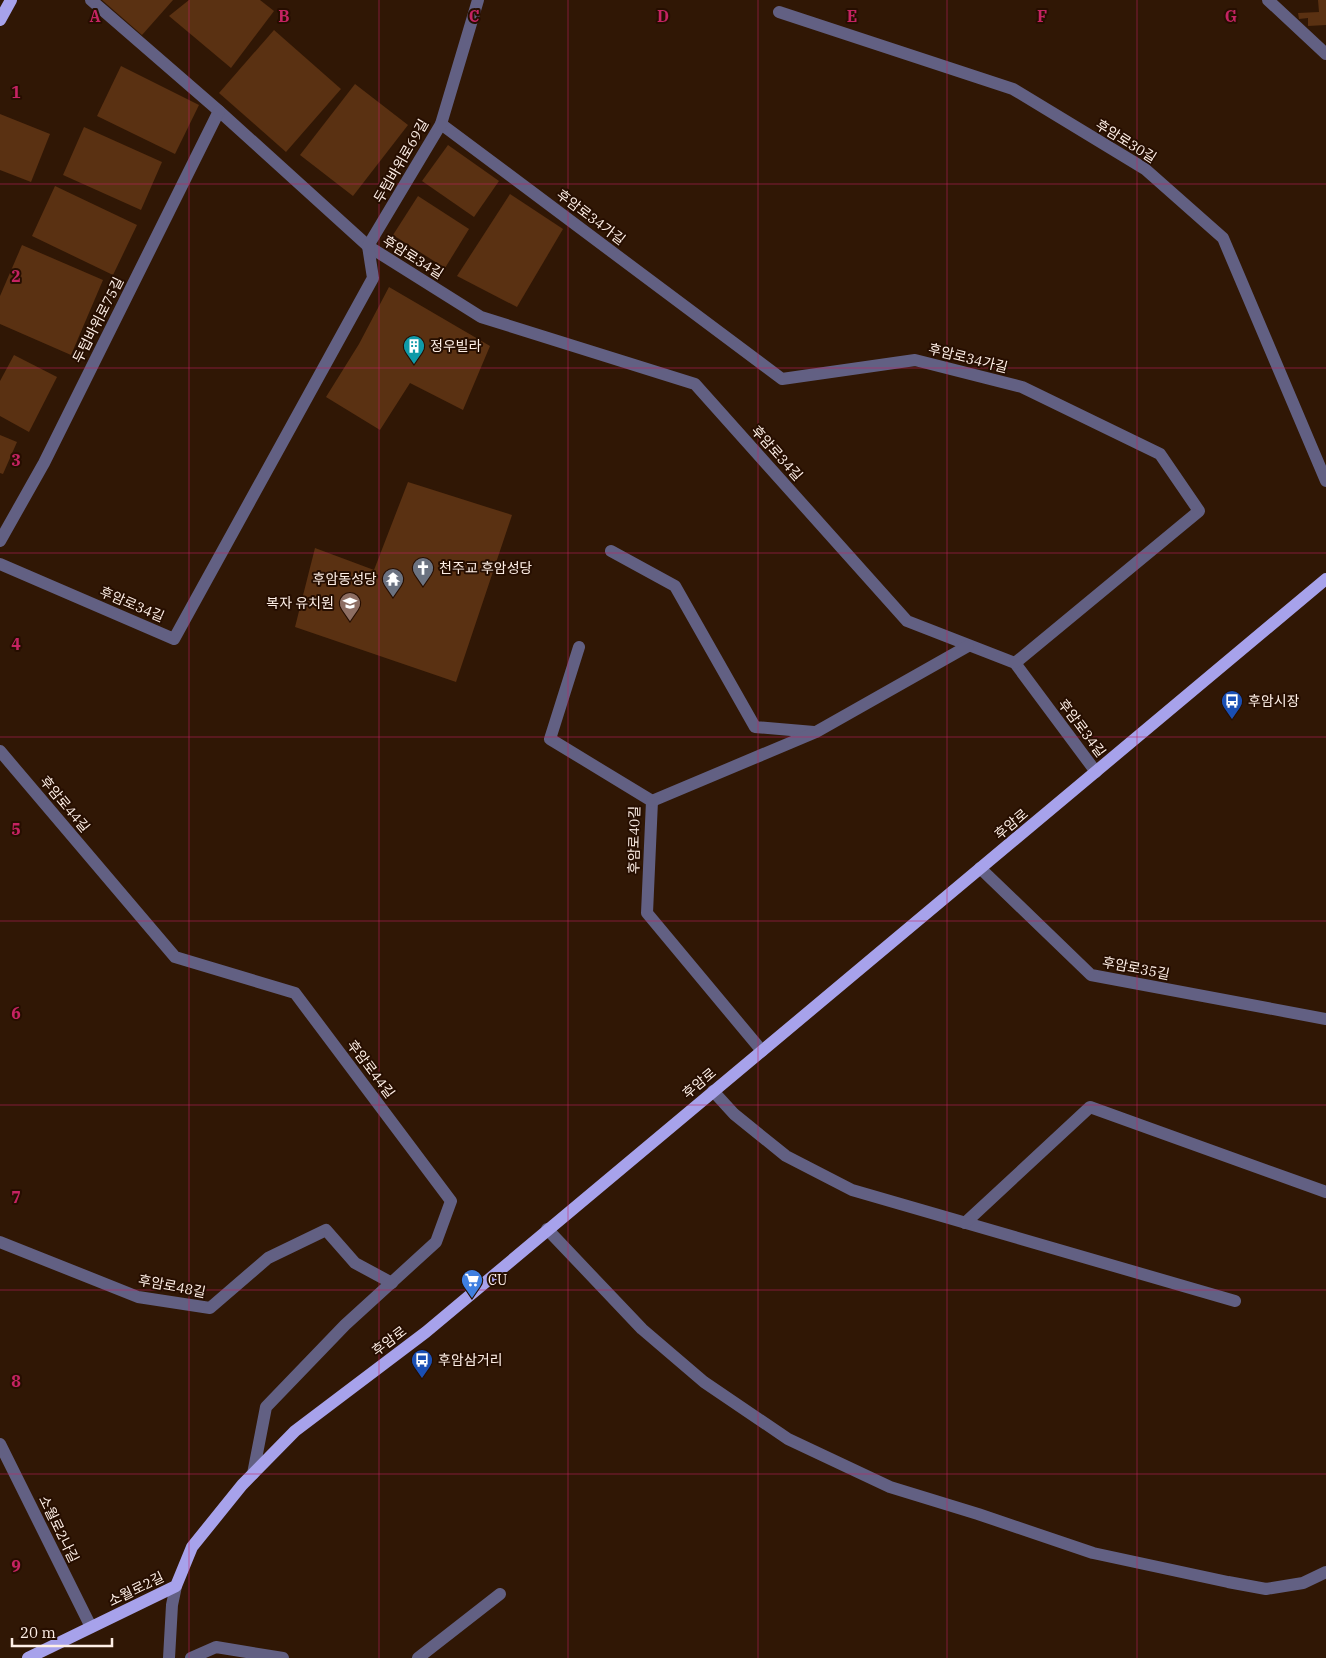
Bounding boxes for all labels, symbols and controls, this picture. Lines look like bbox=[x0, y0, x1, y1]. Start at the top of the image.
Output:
text: A bbox=[89, 6, 101, 26]
text: B bbox=[278, 6, 290, 26]
text: C bbox=[469, 6, 479, 26]
text: D bbox=[657, 6, 669, 26]
text: E bbox=[847, 6, 857, 26]
text: F bbox=[1037, 6, 1047, 26]
text: G bbox=[1225, 6, 1237, 26]
text: 1 bbox=[11, 82, 21, 102]
street label: 후암로30길 bbox=[1092, 115, 1160, 167]
street label: 두텁바위로69길 bbox=[370, 116, 432, 206]
street label: 후암로34가길 bbox=[553, 185, 629, 249]
street label: 후암로34길 bbox=[379, 231, 447, 283]
text: 2 bbox=[11, 266, 21, 286]
street label: 두텁바위로75길 bbox=[69, 274, 127, 366]
building icon: 정우빌라 bbox=[402, 334, 426, 365]
place label: 정우빌라 bbox=[430, 337, 482, 355]
street label: 후암로34가길 bbox=[926, 339, 1010, 377]
street label: 후암로34길 bbox=[747, 422, 807, 484]
text: 3 bbox=[11, 450, 21, 470]
church icon: 천주교 후암성당 bbox=[411, 556, 435, 587]
place label: 천주교 후암성당 bbox=[439, 559, 533, 577]
temple icon: 후암동성당 bbox=[381, 567, 405, 598]
place label: 후암동성당 bbox=[313, 570, 377, 588]
street label: 후암로34길 bbox=[97, 582, 167, 626]
school or university icon: 복자 유치원 bbox=[338, 591, 362, 622]
place label: 복자 유치원 bbox=[266, 594, 334, 612]
text: 4 bbox=[11, 634, 21, 654]
bus stop icon: 후암시장 bbox=[1220, 689, 1244, 720]
place label: 후암시장 bbox=[1248, 692, 1300, 710]
street label: 후암로34길 bbox=[1054, 695, 1110, 761]
street label: 후암로44길 bbox=[36, 772, 94, 836]
street label: 후암로 bbox=[990, 805, 1032, 843]
street label: 후암로40길 bbox=[624, 806, 644, 874]
text: 5 bbox=[11, 819, 21, 839]
street label: 후암로35길 bbox=[1101, 953, 1171, 983]
text: 6 bbox=[11, 1003, 21, 1023]
street label: 후암로44길 bbox=[343, 1036, 399, 1102]
street label: 후암로 bbox=[678, 1064, 720, 1102]
text: 7 bbox=[11, 1187, 21, 1207]
supermarket icon: CU bbox=[460, 1268, 484, 1299]
street label: 후암로48길 bbox=[137, 1271, 207, 1301]
place label: CU bbox=[488, 1271, 507, 1289]
street label: 후암로 bbox=[368, 1322, 410, 1360]
bus stop icon: 후암삼거리 bbox=[410, 1348, 434, 1379]
place label: 후암삼거리 bbox=[438, 1351, 502, 1369]
text: 8 bbox=[11, 1371, 21, 1391]
street label: 소월로2나길 bbox=[35, 1492, 83, 1566]
text: 9 bbox=[11, 1556, 21, 1576]
street label: 소월로2길 bbox=[105, 1568, 167, 1610]
scale bar bbox=[12, 1616, 112, 1648]
text: 20 m bbox=[20, 1623, 56, 1642]

